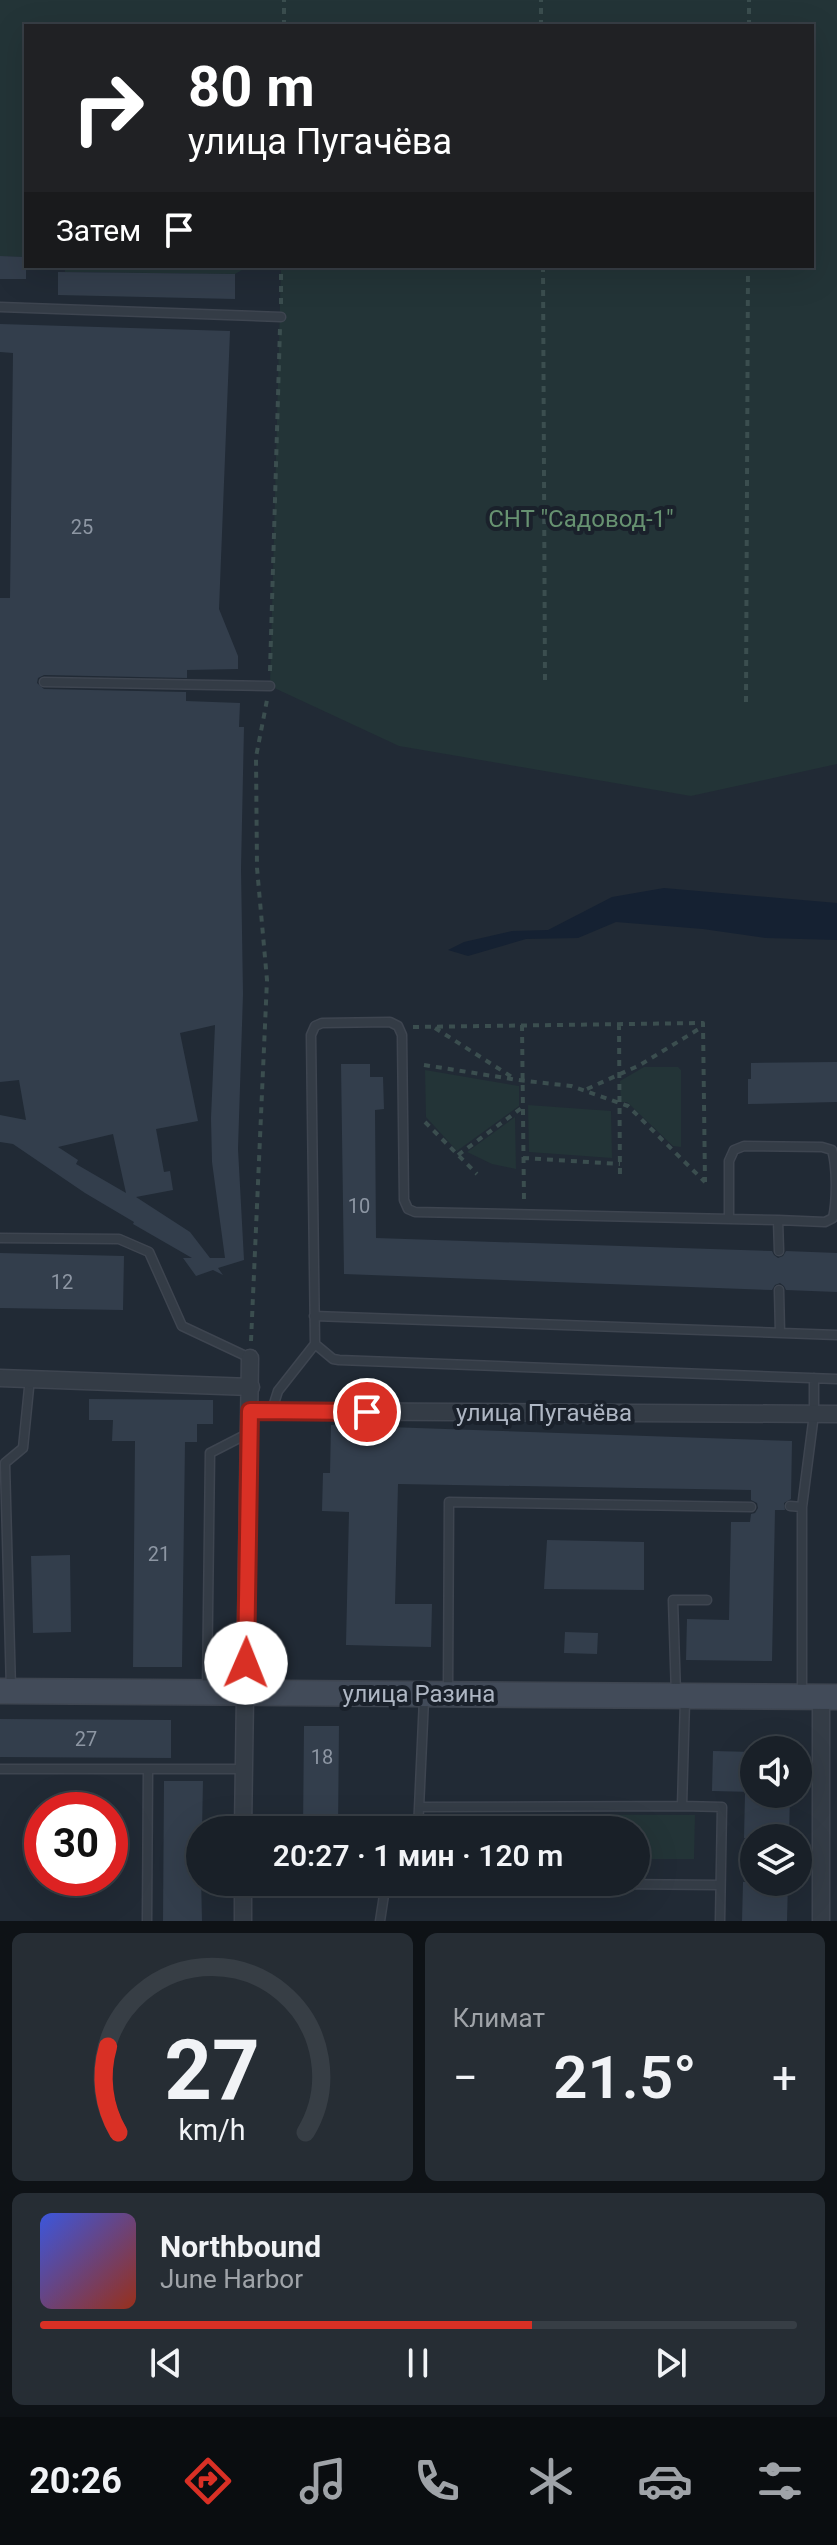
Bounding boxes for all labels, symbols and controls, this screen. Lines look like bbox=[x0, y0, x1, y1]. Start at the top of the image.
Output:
text: 80 m bbox=[188, 54, 315, 120]
icon: right bbox=[56, 56, 160, 160]
text: улица Пугачёва bbox=[188, 121, 452, 163]
icon: arrive bbox=[157, 208, 201, 252]
text: Затем bbox=[56, 213, 141, 248]
park label: СНТ "Садовод-1" bbox=[488, 505, 674, 533]
house number: 25 bbox=[71, 515, 93, 539]
house number: 10 bbox=[348, 1194, 370, 1218]
house number: 12 bbox=[51, 1270, 73, 1294]
pin bbox=[333, 1378, 401, 1446]
icon: arrive bbox=[345, 1390, 389, 1434]
street label: улица Пугачёва bbox=[456, 1399, 632, 1427]
house number: 21 bbox=[148, 1542, 170, 1566]
position arrow bbox=[204, 1621, 288, 1705]
street label: улица Разина bbox=[343, 1680, 495, 1708]
house number: 27 bbox=[75, 1727, 97, 1751]
map controls bbox=[740, 1736, 812, 1896]
button: sound bbox=[740, 1736, 812, 1808]
house number: 18 bbox=[311, 1745, 333, 1769]
speed limit sign: 30 bbox=[24, 1792, 128, 1896]
button: layers bbox=[740, 1824, 812, 1896]
text: 20:27 · 1 мин · 120 m bbox=[273, 1838, 563, 1873]
text: Климат bbox=[453, 2003, 545, 2033]
text: 27 bbox=[165, 2022, 260, 2119]
text: 21.5° bbox=[553, 2042, 696, 2113]
text: − bbox=[453, 2052, 478, 2104]
text: + bbox=[772, 2052, 797, 2104]
text: km/h bbox=[179, 2113, 246, 2147]
text: Northbound bbox=[160, 2229, 321, 2264]
text: June Harbor bbox=[160, 2264, 303, 2294]
icon: previous bbox=[144, 2341, 188, 2385]
icon: pause bbox=[396, 2341, 440, 2385]
icon: next bbox=[649, 2341, 693, 2385]
icon: directions bbox=[180, 2453, 236, 2509]
icon: music bbox=[295, 2453, 351, 2509]
icon: phone bbox=[409, 2453, 465, 2509]
icon: climate bbox=[523, 2453, 579, 2509]
icon: car bbox=[637, 2453, 693, 2509]
icon: filters bbox=[752, 2453, 808, 2509]
text: 20:26 bbox=[29, 2460, 122, 2502]

